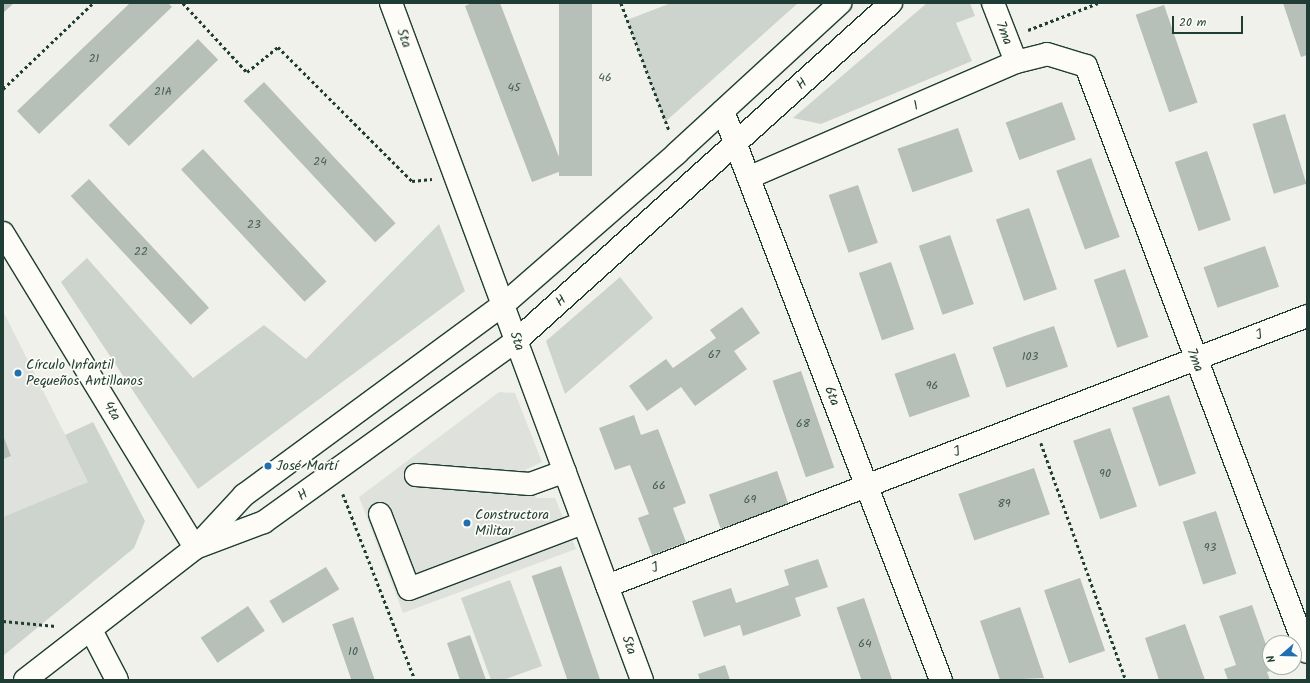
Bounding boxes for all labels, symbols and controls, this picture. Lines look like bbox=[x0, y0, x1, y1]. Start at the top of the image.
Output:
scale bar bbox=[1174, 8, 1245, 34]
text: 20 m bbox=[1179, 13, 1206, 32]
street label: 7ma bbox=[992, 19, 1016, 47]
street label: 5ta bbox=[393, 26, 415, 50]
house number: 21 bbox=[89, 52, 99, 66]
house number: 46 bbox=[598, 71, 612, 85]
street label: H bbox=[793, 75, 811, 93]
house number: 45 bbox=[507, 81, 521, 95]
house number: 21A bbox=[154, 85, 172, 99]
street label: I bbox=[911, 97, 921, 115]
house number: 24 bbox=[313, 155, 327, 169]
house number: 23 bbox=[247, 218, 261, 232]
house number: 22 bbox=[134, 245, 148, 259]
street label: H bbox=[552, 292, 570, 310]
street label: J bbox=[1253, 326, 1265, 344]
street label: 5ta bbox=[506, 329, 528, 353]
street label: 7ma bbox=[1183, 346, 1207, 374]
house number: 67 bbox=[708, 348, 720, 362]
house number: 103 bbox=[1022, 350, 1038, 364]
place label: Círculo Infantil Pequeños Antillanos bbox=[26, 357, 143, 390]
marker: Círculo Infantil Pequeños Antillanos bbox=[13, 368, 23, 378]
house number: 96 bbox=[926, 379, 938, 393]
street label: 6ta bbox=[821, 384, 843, 408]
street label: 4ta bbox=[100, 398, 124, 424]
house number: 68 bbox=[796, 417, 810, 431]
street label: J bbox=[951, 443, 963, 461]
place label: José Martí bbox=[276, 458, 338, 474]
marker: José Martí bbox=[263, 461, 273, 471]
house number: 90 bbox=[1099, 467, 1111, 481]
house number: 66 bbox=[652, 479, 666, 493]
street label: H bbox=[294, 485, 312, 505]
house number: 69 bbox=[744, 493, 756, 507]
house number: 89 bbox=[997, 497, 1011, 511]
place label: Constructora Militar bbox=[475, 507, 549, 540]
marker: Constructora Militar bbox=[462, 518, 472, 528]
house number: 93 bbox=[1204, 541, 1216, 555]
street label: J bbox=[649, 559, 661, 577]
street label: 5ta bbox=[618, 633, 640, 657]
north arrow bbox=[1262, 635, 1302, 675]
house number: 64 bbox=[858, 637, 872, 651]
house number: 10 bbox=[348, 645, 358, 659]
text: N bbox=[1262, 652, 1281, 665]

